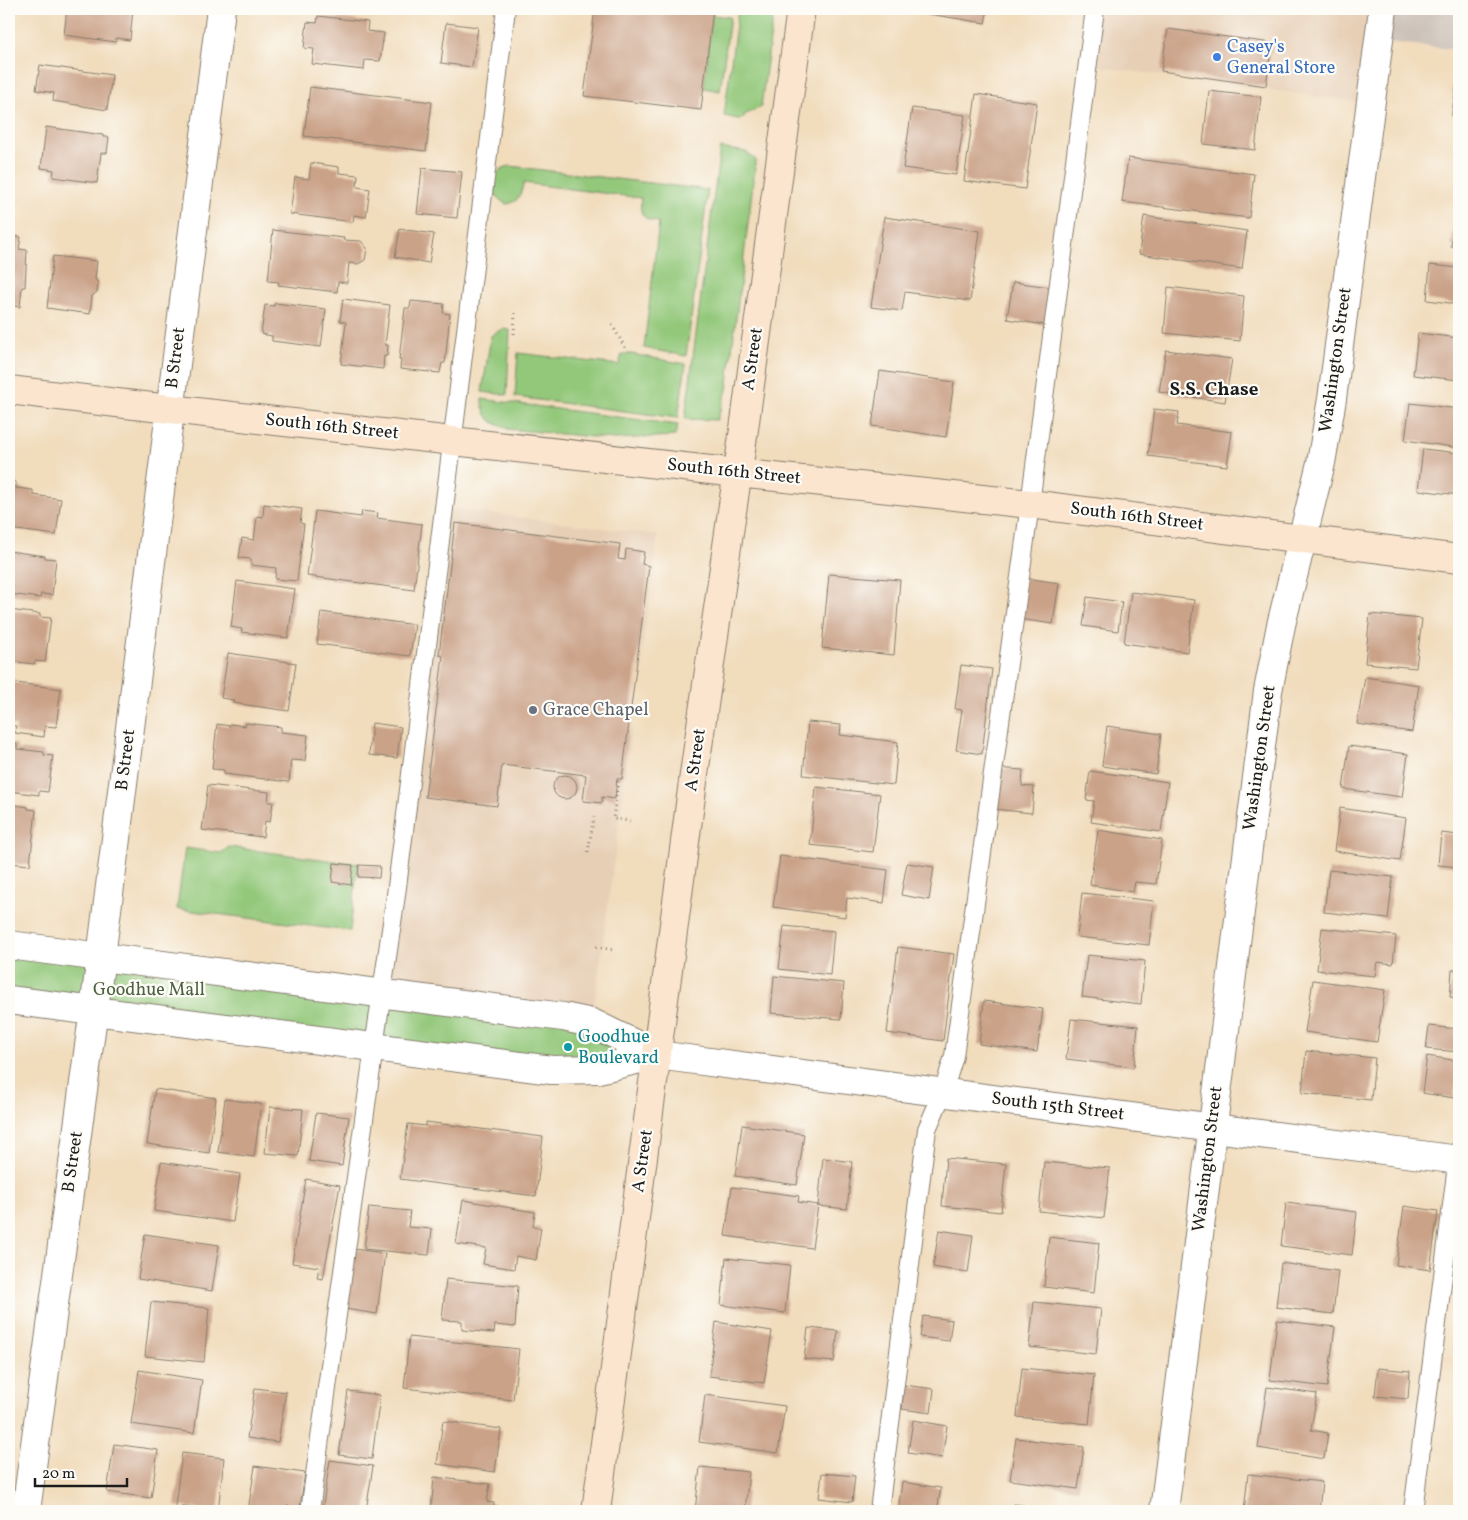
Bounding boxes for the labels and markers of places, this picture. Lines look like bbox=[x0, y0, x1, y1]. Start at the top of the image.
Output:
place label: Casey's General Store bbox=[1227, 35, 1335, 81]
marker: Casey's General Store bbox=[1211, 51, 1223, 63]
place label: Grace Chapel bbox=[543, 698, 649, 723]
marker: Grace Chapel bbox=[527, 704, 539, 716]
place label: Goodhue Boulevard bbox=[578, 1025, 659, 1071]
marker: Goodhue Boulevard bbox=[562, 1041, 574, 1053]

